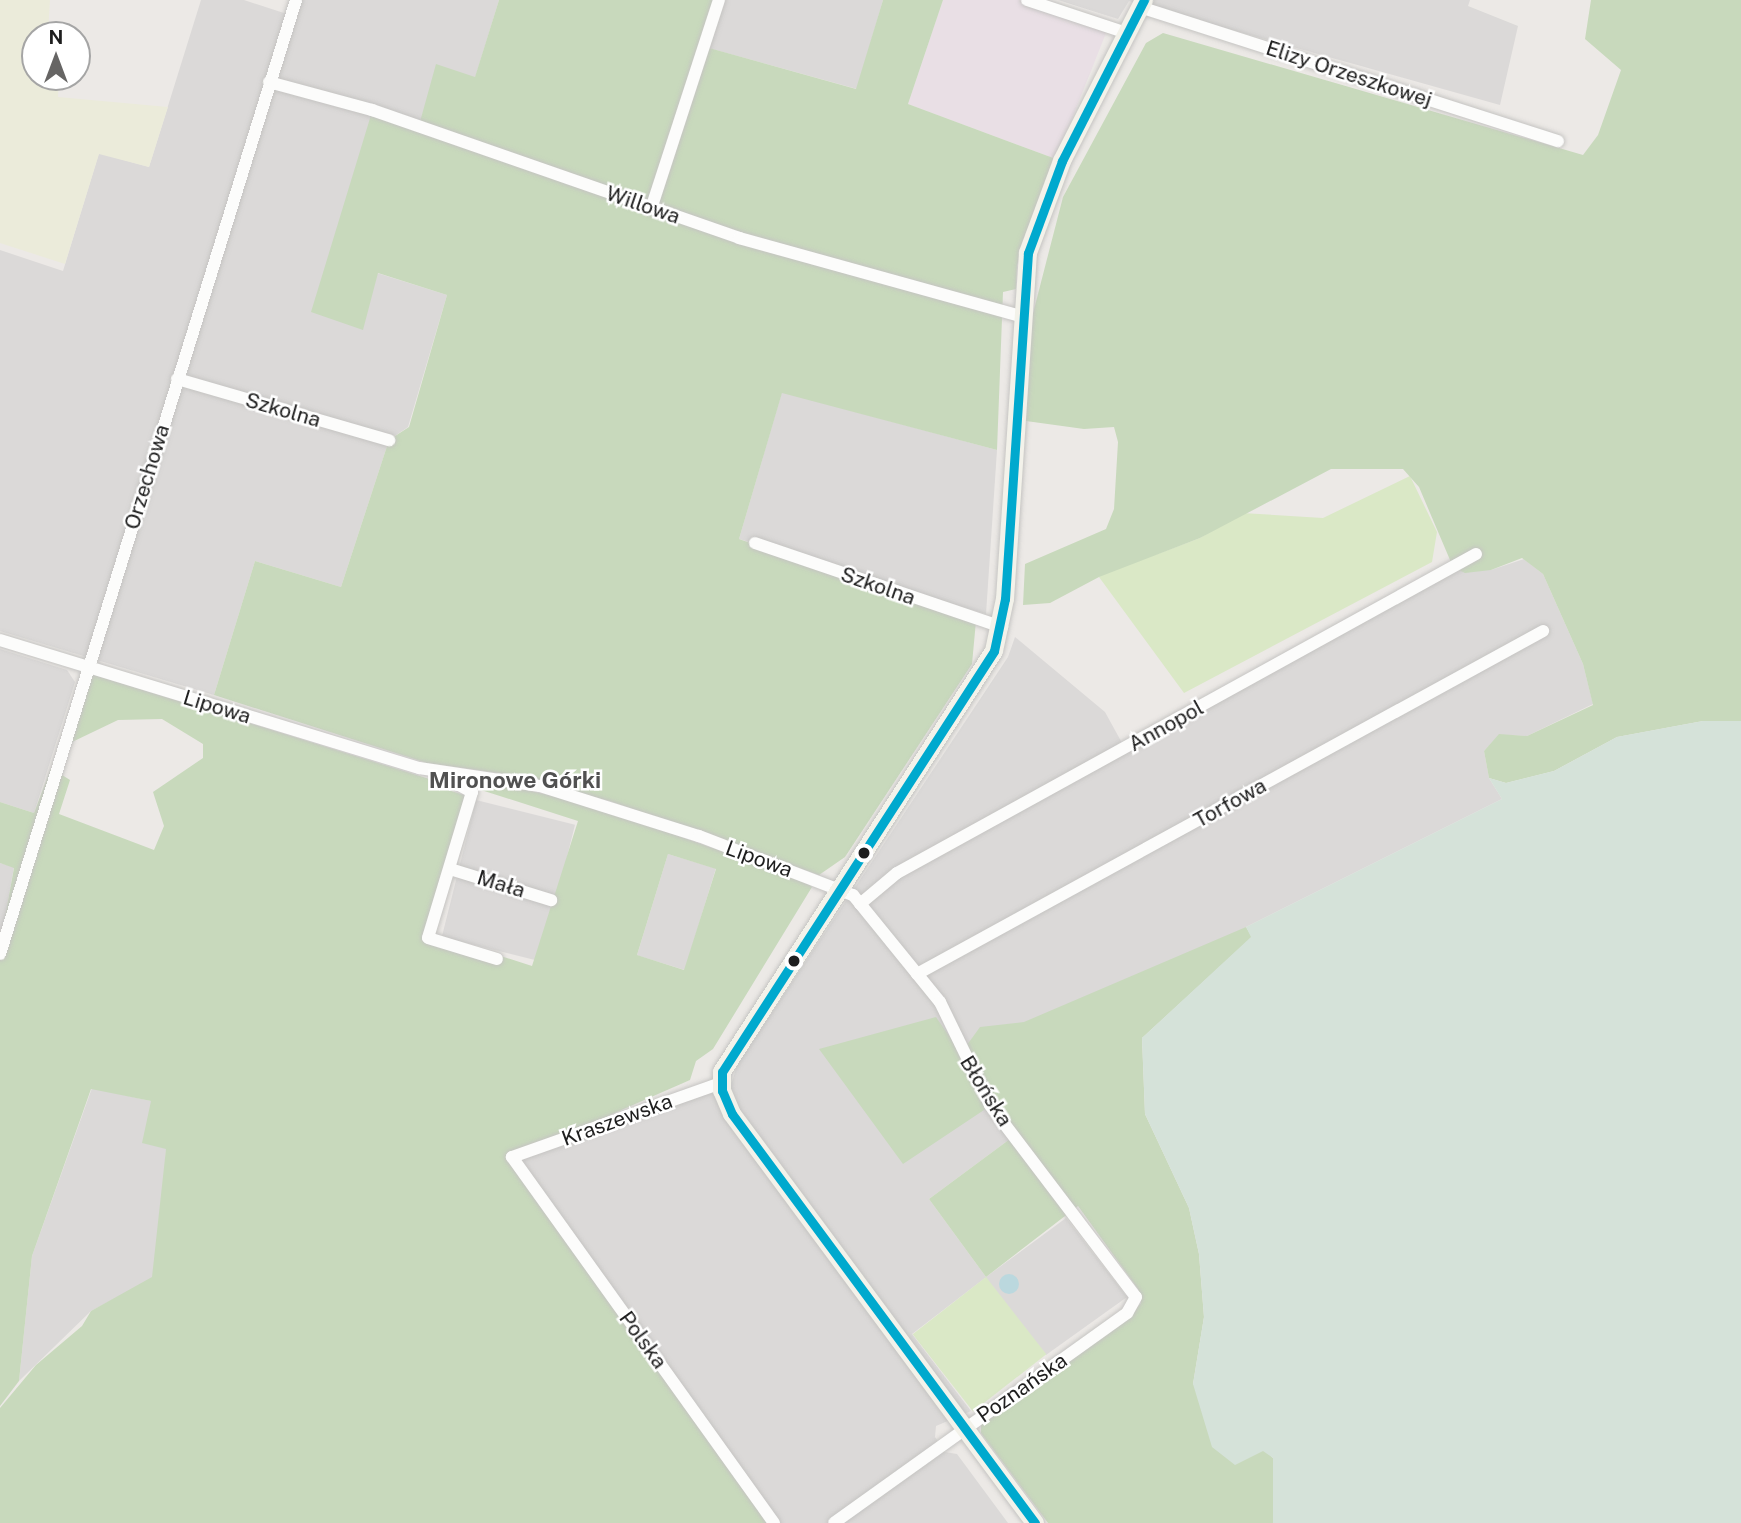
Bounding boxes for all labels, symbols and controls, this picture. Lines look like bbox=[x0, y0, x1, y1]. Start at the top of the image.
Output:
north arrow bbox=[21, 21, 91, 91]
text: N bbox=[49, 26, 63, 48]
street label: Elizy Orzeszkowej bbox=[1263, 35, 1435, 113]
street label: Willowa bbox=[603, 181, 683, 229]
street label: Szkolna bbox=[242, 387, 324, 433]
street label: Orzechowa bbox=[119, 421, 175, 533]
street label: Szkolna bbox=[837, 562, 919, 610]
street label: Lipowa bbox=[180, 685, 254, 729]
street label: Annopol bbox=[1124, 695, 1208, 757]
district label: Mironowe Górki bbox=[429, 766, 601, 794]
street label: Torfowa bbox=[1189, 773, 1271, 833]
street label: Lipowa bbox=[722, 835, 796, 883]
unlabelled marker bbox=[857, 846, 871, 860]
street label: Mała bbox=[474, 865, 528, 903]
unlabelled marker bbox=[787, 954, 801, 968]
street label: Błońska bbox=[954, 1051, 1018, 1131]
street label: Kraszewska bbox=[558, 1088, 676, 1152]
street label: Polska bbox=[614, 1306, 672, 1374]
street label: Poznańska bbox=[972, 1348, 1072, 1428]

